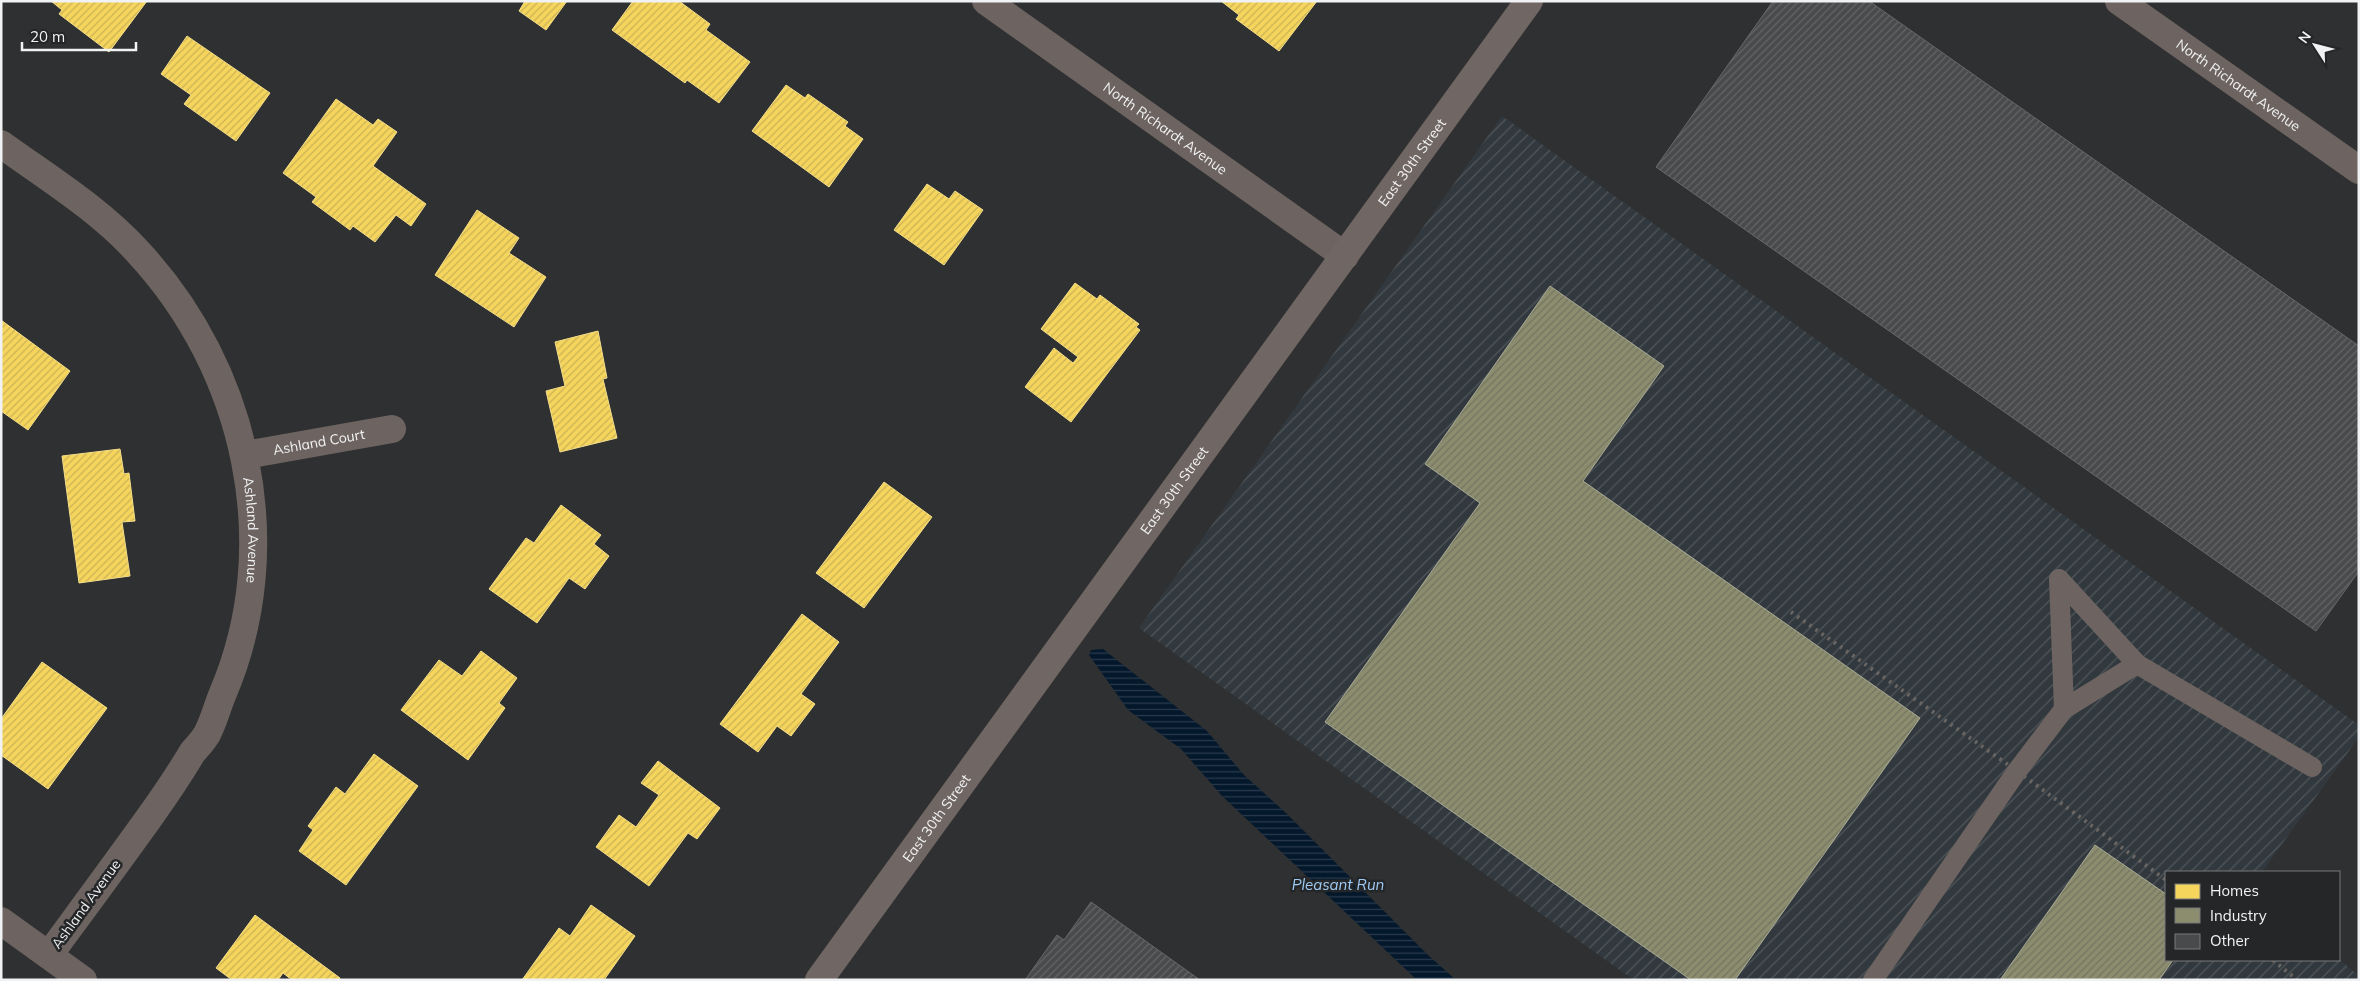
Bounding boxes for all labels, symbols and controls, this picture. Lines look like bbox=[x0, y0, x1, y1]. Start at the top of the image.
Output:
scale bar bbox=[22, 20, 136, 52]
north arrow bbox=[2290, 20, 2340, 70]
text: 20 m bbox=[30, 27, 65, 46]
street label: North Richardt Avenue bbox=[2174, 37, 2304, 135]
street label: North Richardt Avenue bbox=[1100, 78, 1231, 179]
street label: East 30th Street bbox=[1374, 115, 1450, 210]
street label: Ashland Court bbox=[272, 425, 366, 459]
street label: East 30th Street bbox=[1136, 443, 1212, 538]
street label: Ashland Avenue bbox=[239, 476, 262, 584]
street label: East 30th Street bbox=[899, 771, 974, 866]
street label: Ashland Avenue bbox=[48, 856, 124, 952]
legend bbox=[2165, 871, 2340, 961]
water label: Pleasant Run bbox=[1292, 875, 1385, 894]
text: Homes bbox=[2210, 881, 2259, 900]
text: Industry bbox=[2210, 906, 2267, 925]
text: Other bbox=[2210, 931, 2250, 950]

